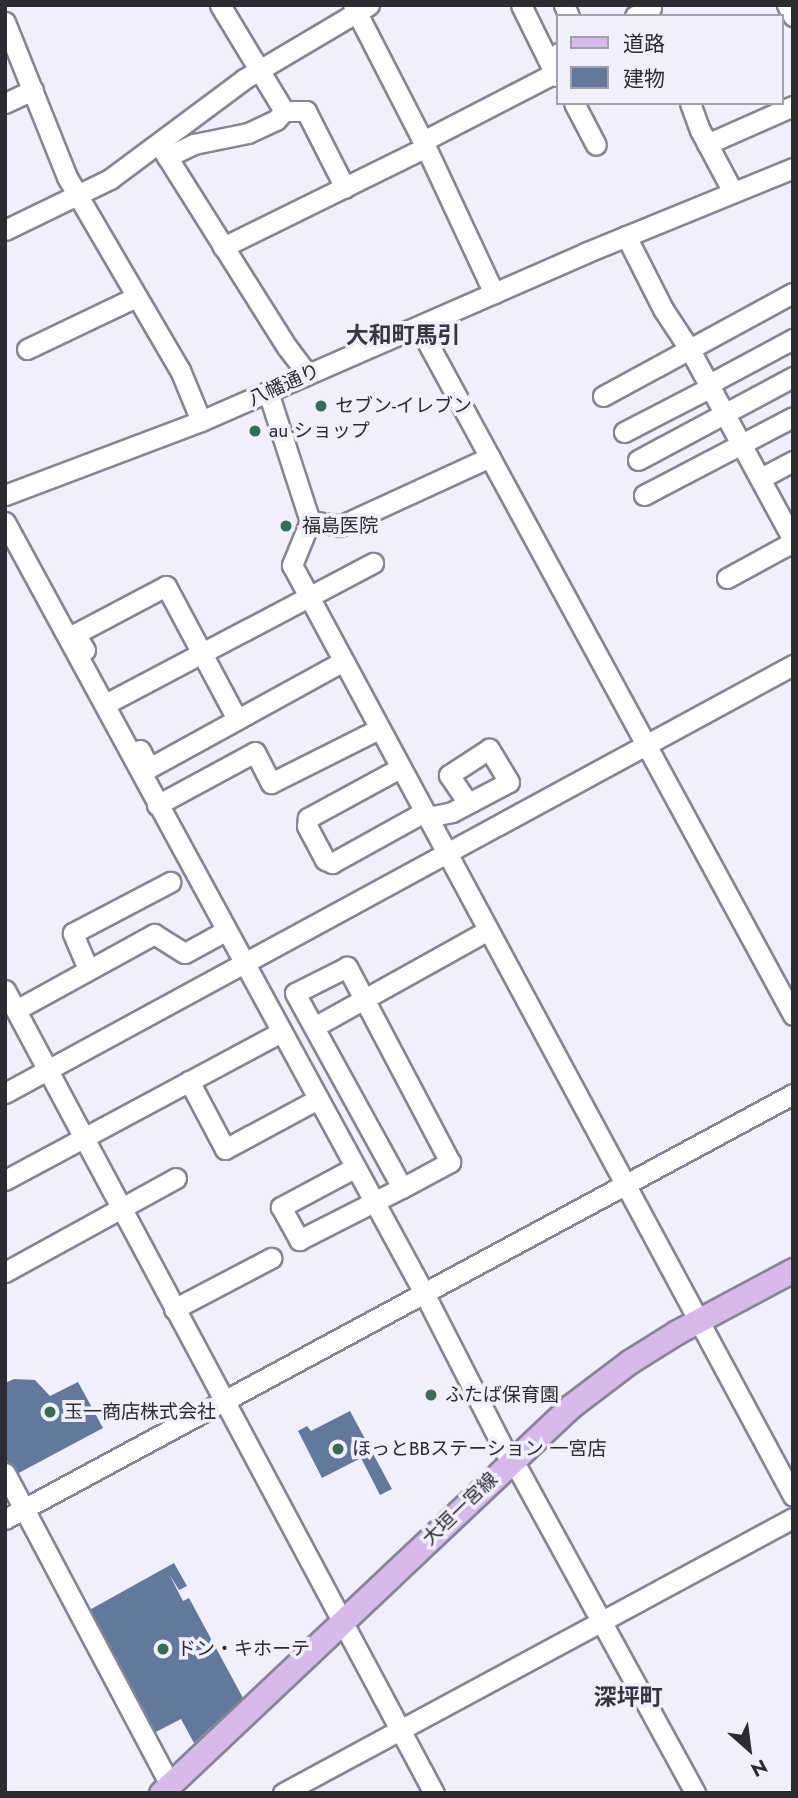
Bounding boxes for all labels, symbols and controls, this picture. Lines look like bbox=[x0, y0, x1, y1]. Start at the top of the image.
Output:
legend bbox=[556, 14, 784, 105]
text: 道路 bbox=[623, 29, 665, 59]
text: 建物 bbox=[623, 64, 665, 94]
district label: 大和町馬引 bbox=[346, 321, 460, 349]
street label: 八幡通り bbox=[245, 359, 323, 411]
place label: セブン-イレブン bbox=[335, 395, 472, 417]
marker: セブン-イレブン bbox=[313, 398, 329, 414]
place label: au ショップ bbox=[269, 420, 370, 442]
marker: au ショップ bbox=[247, 423, 263, 439]
place label: 福島医院 bbox=[302, 515, 378, 537]
marker: 福島医院 bbox=[276, 516, 296, 536]
place label: ふたば保育園 bbox=[445, 1384, 559, 1406]
marker: ふたば保育園 bbox=[423, 1387, 439, 1403]
place label: 玉一商店株式会社 bbox=[64, 1401, 216, 1423]
marker: 玉一商店株式会社 bbox=[42, 1404, 58, 1420]
place label: ほっとBBステーション 一宮店 bbox=[352, 1438, 607, 1460]
marker: ほっとBBステーション 一宮店 bbox=[330, 1441, 346, 1457]
street label: 大垣一宮線 bbox=[418, 1468, 502, 1550]
place label: ドン・キホーテ bbox=[177, 1638, 310, 1660]
marker: ドン・キホーテ bbox=[155, 1641, 171, 1657]
district label: 深坪町 bbox=[594, 1683, 662, 1711]
north arrow bbox=[714, 1714, 784, 1784]
text: N bbox=[746, 1753, 772, 1783]

